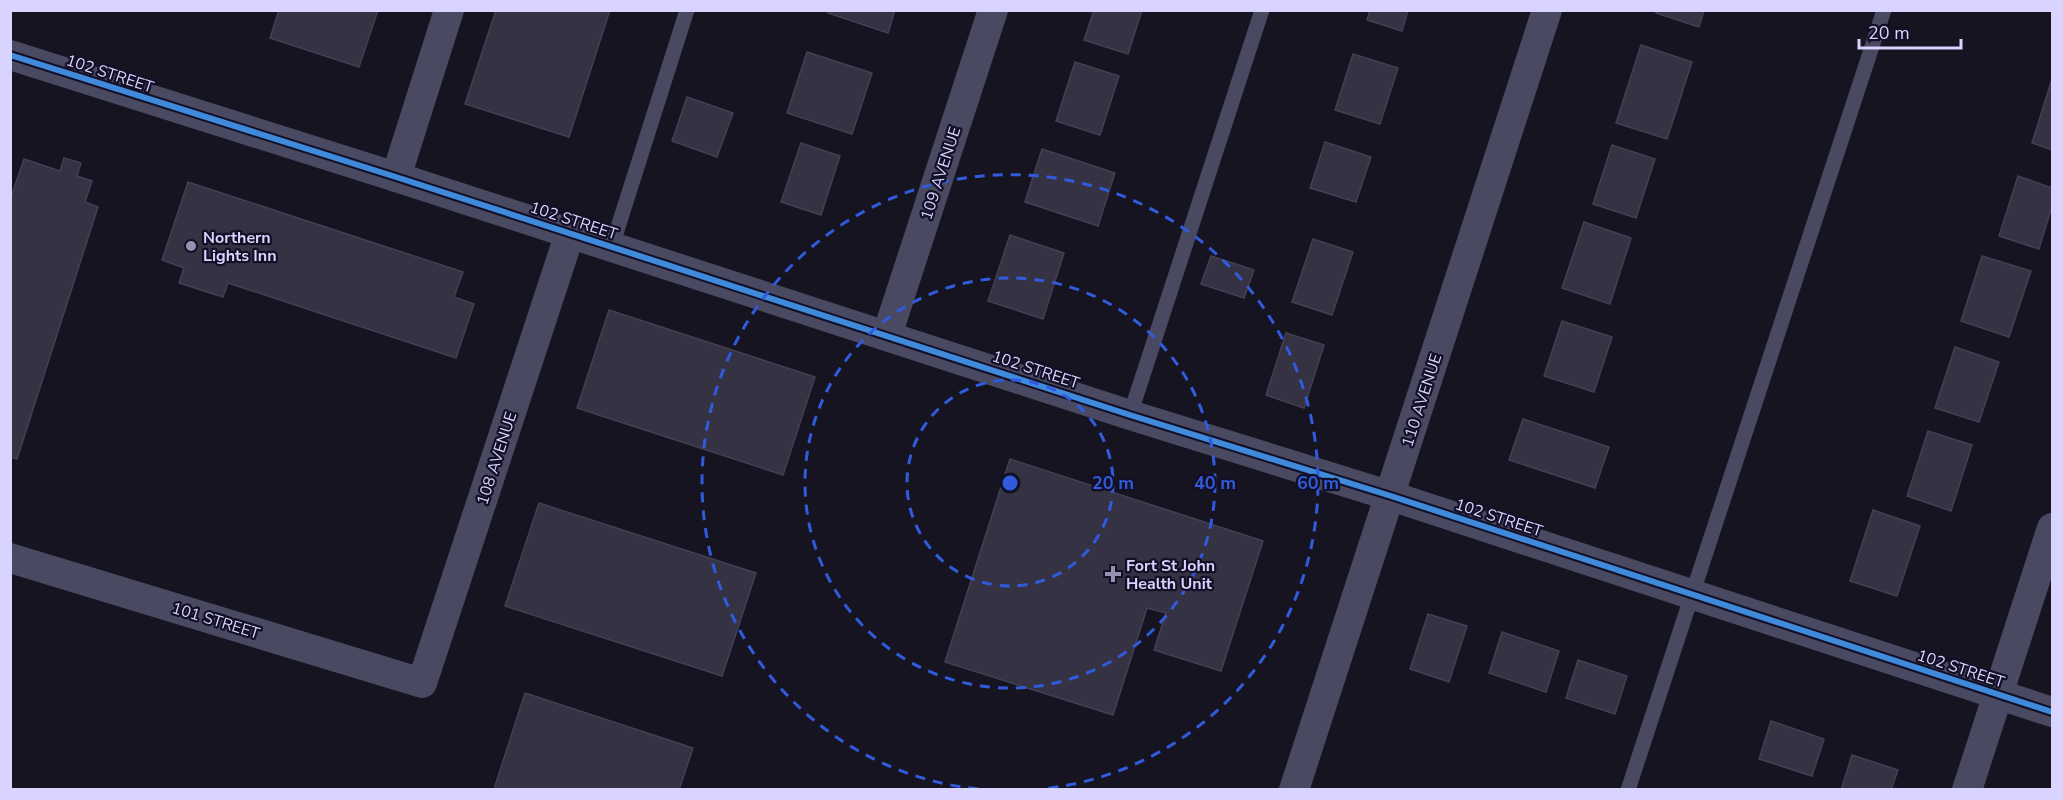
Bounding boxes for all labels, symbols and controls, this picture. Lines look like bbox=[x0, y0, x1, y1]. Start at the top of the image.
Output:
scale bar bbox=[1859, 12, 1961, 50]
text: 20 m bbox=[1868, 21, 1910, 45]
street label: 102 STREET bbox=[63, 49, 157, 99]
street label: 109 AVENUE bbox=[916, 124, 966, 223]
street label: 102 STREET bbox=[527, 196, 621, 246]
place label: Northern Lights Inn bbox=[203, 227, 277, 267]
marker: Northern Lights Inn bbox=[184, 239, 198, 253]
street label: 102 STREET bbox=[989, 345, 1083, 395]
street label: 110 AVENUE bbox=[1397, 351, 1447, 450]
street label: 108 AVENUE bbox=[472, 409, 522, 508]
text: 20 m bbox=[1092, 471, 1134, 495]
text: 40 m bbox=[1194, 471, 1236, 495]
text: 60 m bbox=[1297, 471, 1339, 495]
centre of rings bbox=[1000, 473, 1020, 493]
street label: 102 STREET bbox=[1452, 493, 1546, 543]
place label: Fort St John Health Unit bbox=[1126, 555, 1215, 595]
marker: Fort St John Health Unit bbox=[1104, 565, 1122, 583]
street label: 101 STREET bbox=[169, 597, 263, 645]
street label: 102 STREET bbox=[1914, 644, 2008, 694]

